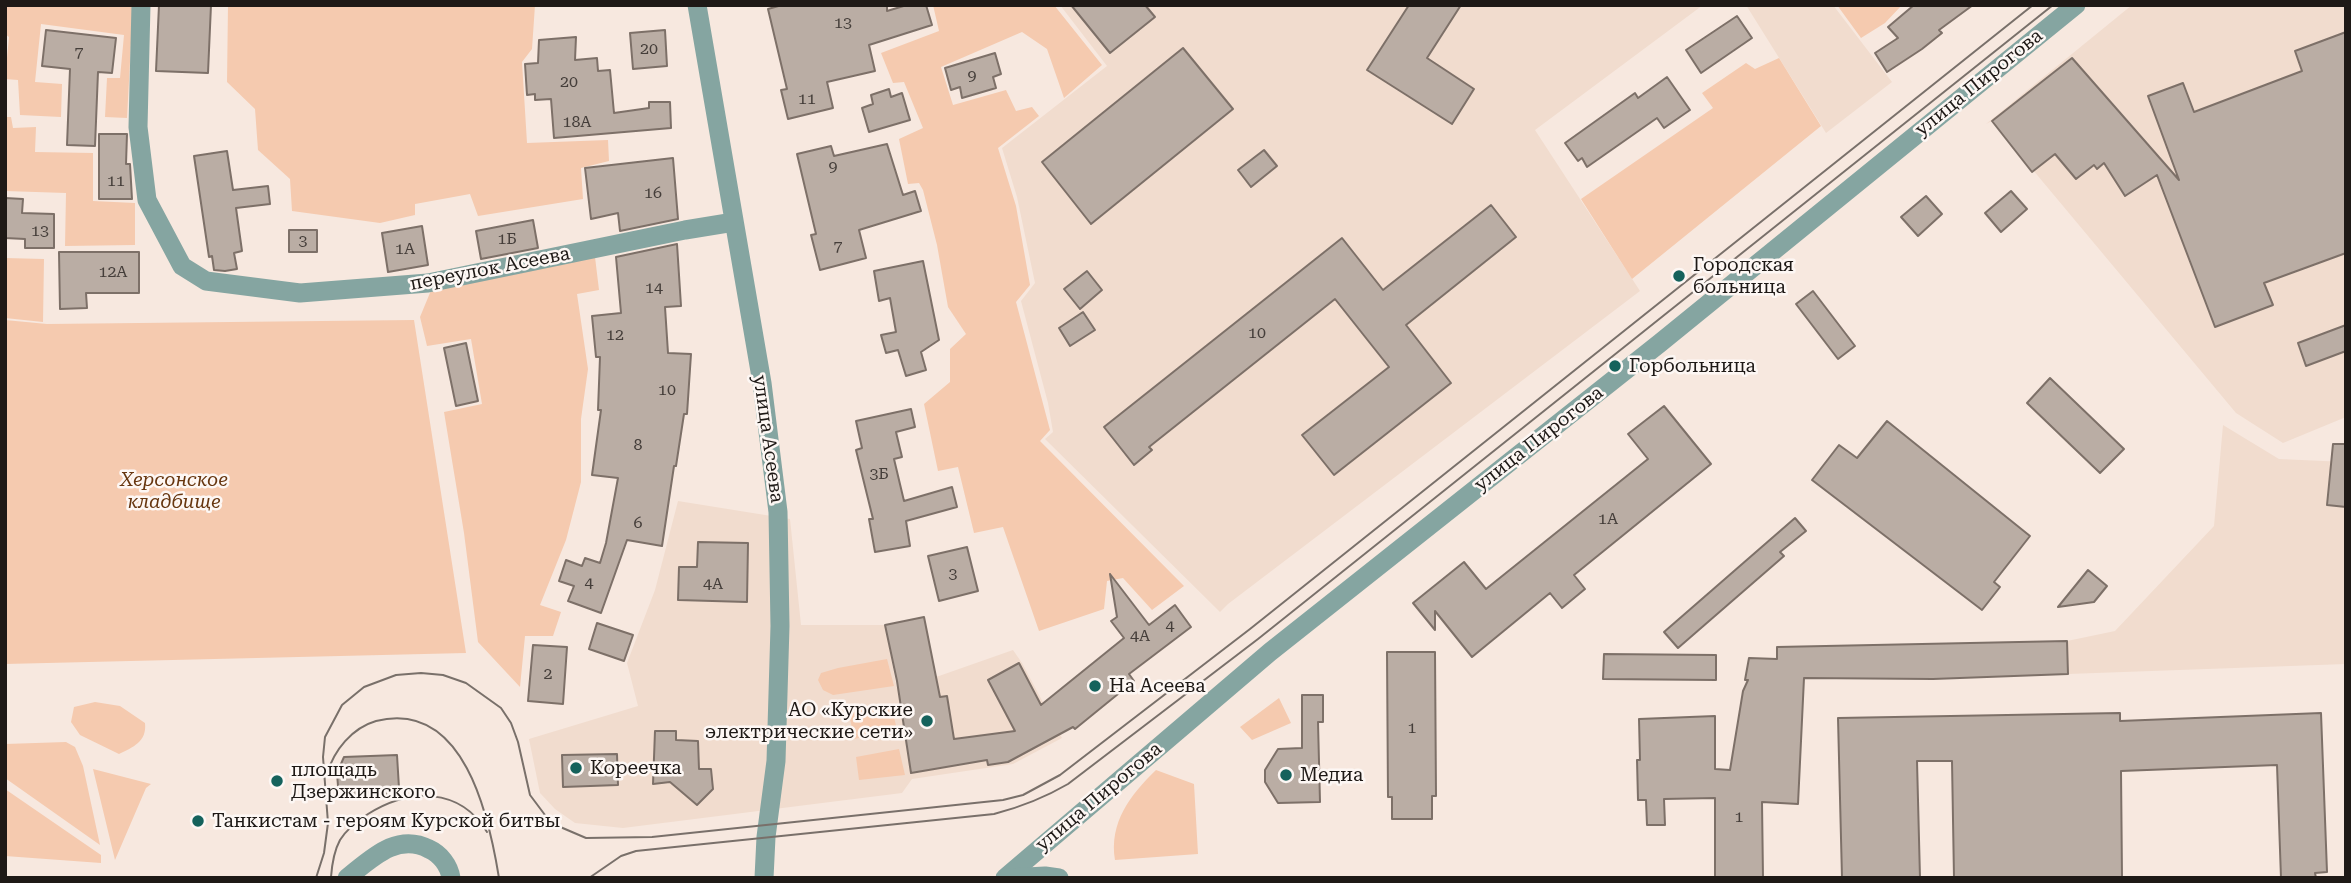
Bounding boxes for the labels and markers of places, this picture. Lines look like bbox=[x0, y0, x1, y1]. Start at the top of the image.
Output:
place label: Городская больница bbox=[1693, 254, 1794, 298]
marker: Городская больница bbox=[1671, 268, 1687, 284]
place label: Горбольница bbox=[1629, 355, 1756, 377]
marker: Горбольница bbox=[1607, 358, 1623, 374]
place label: На Асеева bbox=[1109, 675, 1206, 697]
marker: На Асеева bbox=[1087, 678, 1103, 694]
place label: АО «Курские электрические сети» bbox=[705, 699, 913, 743]
marker: АО «Курские электрические сети» bbox=[919, 713, 935, 729]
place label: Кореечка bbox=[590, 757, 682, 779]
place label: площадь Дзержинского bbox=[291, 759, 436, 803]
marker: Кореечка bbox=[568, 760, 584, 776]
place label: Медиа bbox=[1300, 764, 1363, 786]
marker: Медиа bbox=[1278, 767, 1294, 783]
marker: площадь Дзержинского bbox=[269, 773, 285, 789]
place label: Танкистам - героям Курской битвы bbox=[212, 810, 560, 832]
marker: Танкистам - героям Курской битвы bbox=[190, 813, 206, 829]

